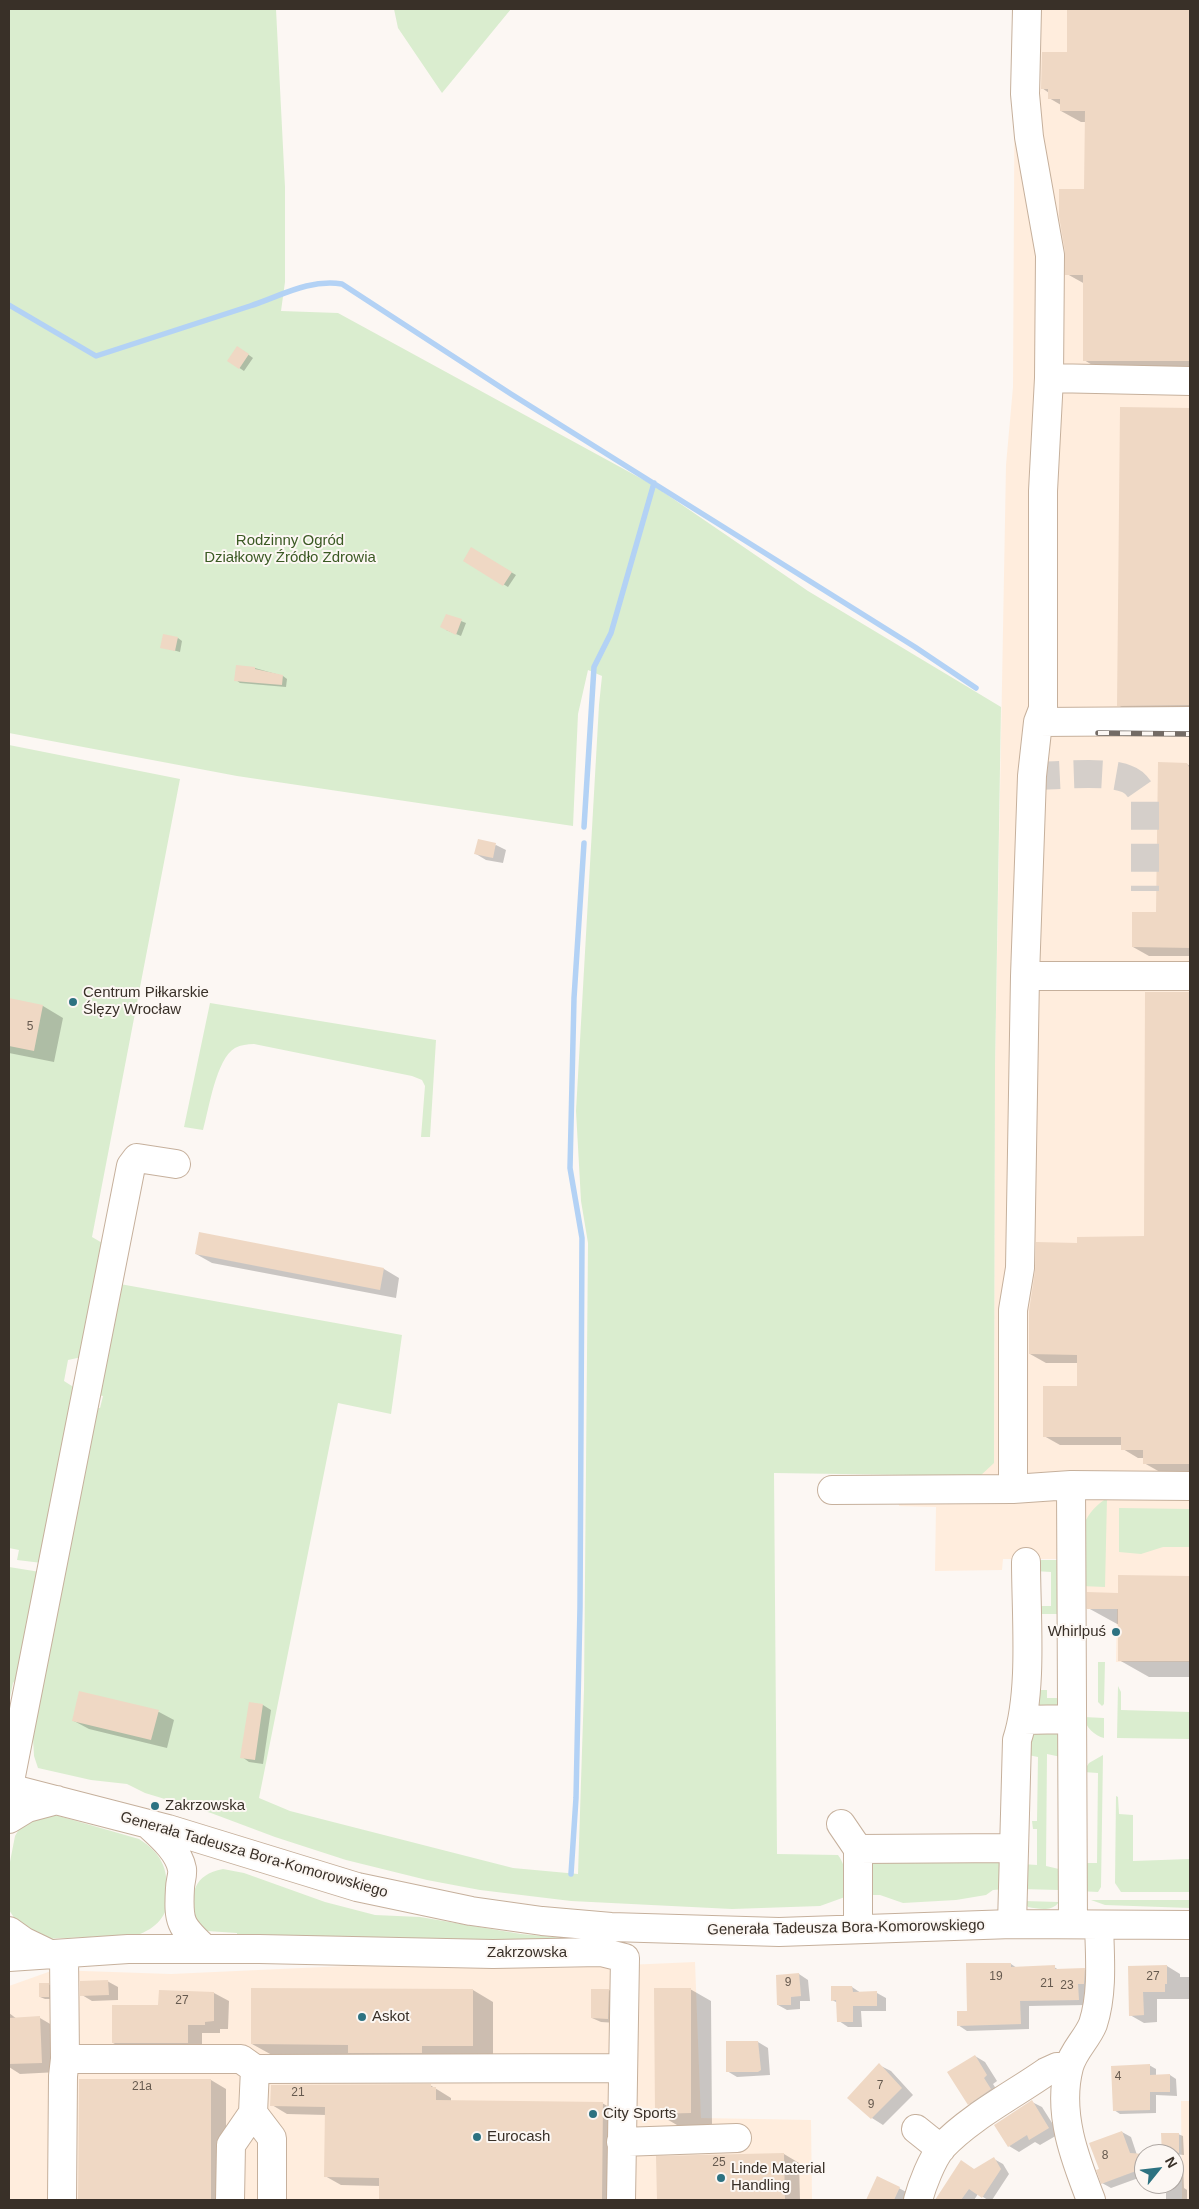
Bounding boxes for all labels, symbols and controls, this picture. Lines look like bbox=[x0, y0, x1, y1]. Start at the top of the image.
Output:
park label: Rodzinny Ogród Działkowy Źródło Zdrowia bbox=[204, 532, 376, 567]
place label: Centrum Piłkarskie Ślęzy Wrocław bbox=[83, 984, 209, 1019]
marker: Centrum Piłkarskie Ślęzy Wrocław bbox=[67, 996, 79, 1008]
house number: 5 bbox=[27, 1020, 33, 1034]
place label: Whirlpuś bbox=[1048, 1623, 1106, 1641]
marker: Whirlpuś bbox=[1110, 1626, 1122, 1638]
place label: Zakrzowska bbox=[165, 1797, 245, 1815]
marker: Zakrzowska bbox=[149, 1800, 161, 1812]
street label: Generała Tadeusza Bora-Komorowskiego bbox=[118, 1808, 390, 1902]
street label: Generała Tadeusza Bora-Komorowskiego bbox=[707, 1917, 985, 1939]
street label: Zakrzowska bbox=[487, 1944, 567, 1962]
house number: 19 bbox=[989, 1970, 1003, 1984]
house number: 27 bbox=[1146, 1970, 1160, 1984]
house number: 9 bbox=[785, 1976, 791, 1990]
house number: 21 bbox=[1040, 1977, 1054, 1991]
house number: 23 bbox=[1060, 1979, 1074, 1993]
house number: 27 bbox=[175, 1994, 189, 2008]
place label: Askot bbox=[372, 2008, 410, 2026]
marker: Askot bbox=[356, 2011, 368, 2023]
house number: 4 bbox=[1115, 2070, 1121, 2084]
house number: 7 bbox=[877, 2079, 883, 2093]
house number: 21a bbox=[132, 2080, 152, 2094]
house number: 21 bbox=[291, 2086, 305, 2100]
house number: 9 bbox=[868, 2098, 874, 2112]
place label: City Sports bbox=[603, 2105, 676, 2123]
marker: City Sports bbox=[587, 2108, 599, 2120]
place label: Eurocash bbox=[487, 2128, 550, 2146]
marker: Eurocash bbox=[471, 2131, 483, 2143]
north arrow bbox=[1134, 2144, 1184, 2194]
house number: 8 bbox=[1102, 2149, 1108, 2163]
text: N bbox=[1162, 2154, 1181, 2171]
house number: 25 bbox=[712, 2156, 726, 2170]
place label: Linde Material Handling bbox=[731, 2160, 825, 2195]
marker: Linde Material Handling bbox=[715, 2172, 727, 2184]

